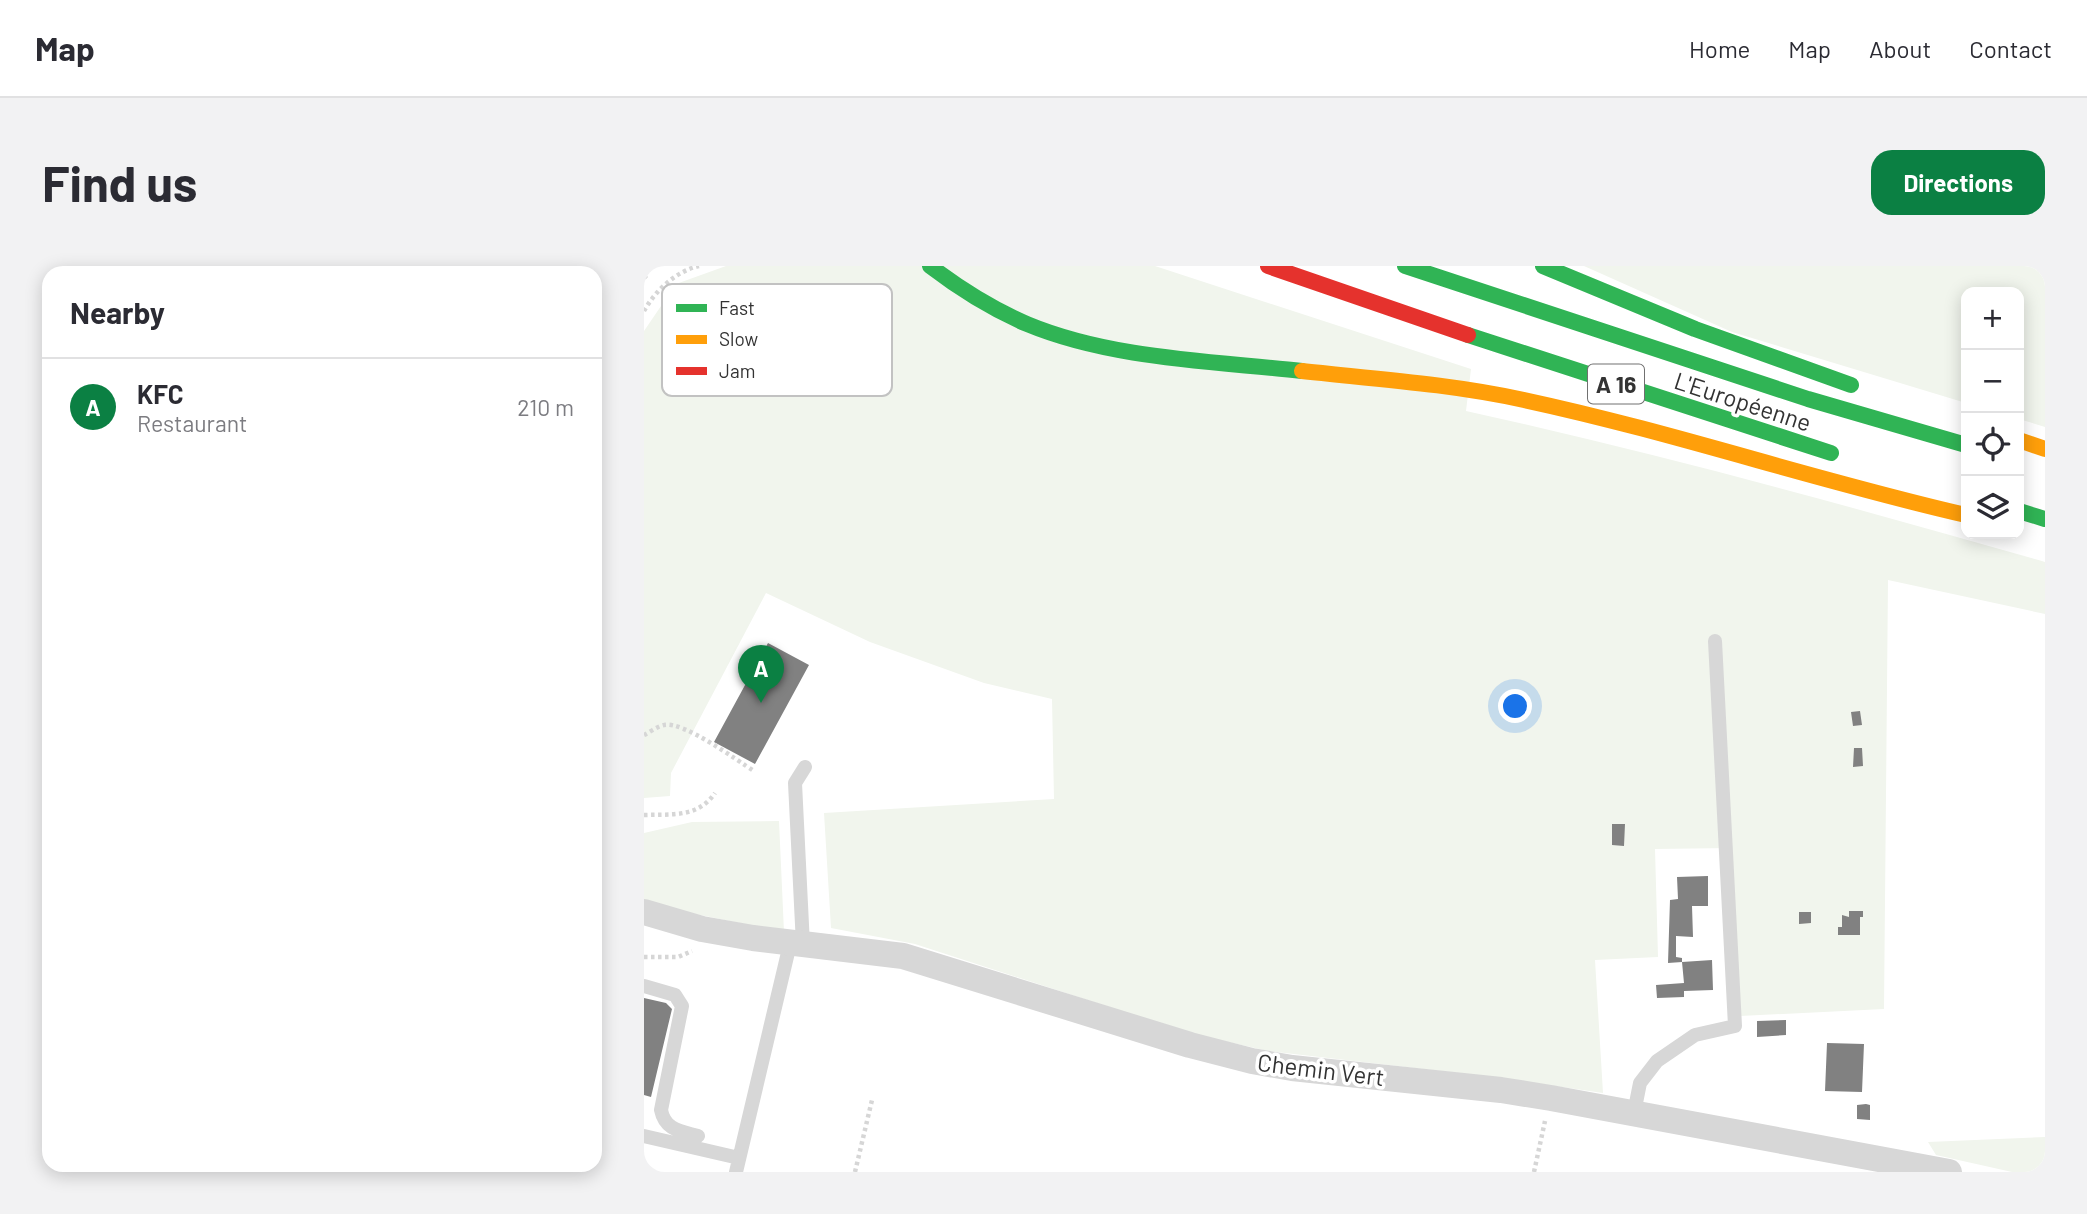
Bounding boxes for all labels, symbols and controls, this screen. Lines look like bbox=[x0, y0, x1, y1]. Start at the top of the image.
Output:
text: Map bbox=[35, 28, 95, 68]
text: Home bbox=[1689, 34, 1750, 63]
text: Map bbox=[1788, 34, 1831, 63]
text: About bbox=[1869, 34, 1931, 63]
text: Contact bbox=[1969, 34, 2052, 63]
button: Directions bbox=[1871, 150, 2045, 215]
text: Find us bbox=[42, 153, 197, 212]
legend bbox=[662, 284, 892, 396]
map controls bbox=[1961, 287, 2024, 539]
button: + bbox=[1961, 287, 2024, 350]
text: Nearby bbox=[70, 294, 165, 330]
text: Fast bbox=[719, 296, 755, 319]
text: Slow bbox=[719, 327, 758, 350]
button: − bbox=[1961, 350, 2024, 413]
text: Jam bbox=[719, 359, 755, 382]
road number: A 16 bbox=[1588, 365, 1644, 404]
street label: L'Européenne bbox=[1671, 365, 1815, 437]
text: KFC bbox=[137, 378, 184, 409]
text: A bbox=[85, 393, 101, 421]
text: 210 m bbox=[517, 393, 574, 421]
text: Restaurant bbox=[137, 409, 247, 437]
button: locate bbox=[1961, 413, 2024, 476]
button: layers bbox=[1961, 476, 2024, 539]
pin: A bbox=[738, 645, 784, 703]
your location bbox=[1498, 689, 1532, 723]
street label: Chemin Vert bbox=[1256, 1047, 1386, 1091]

